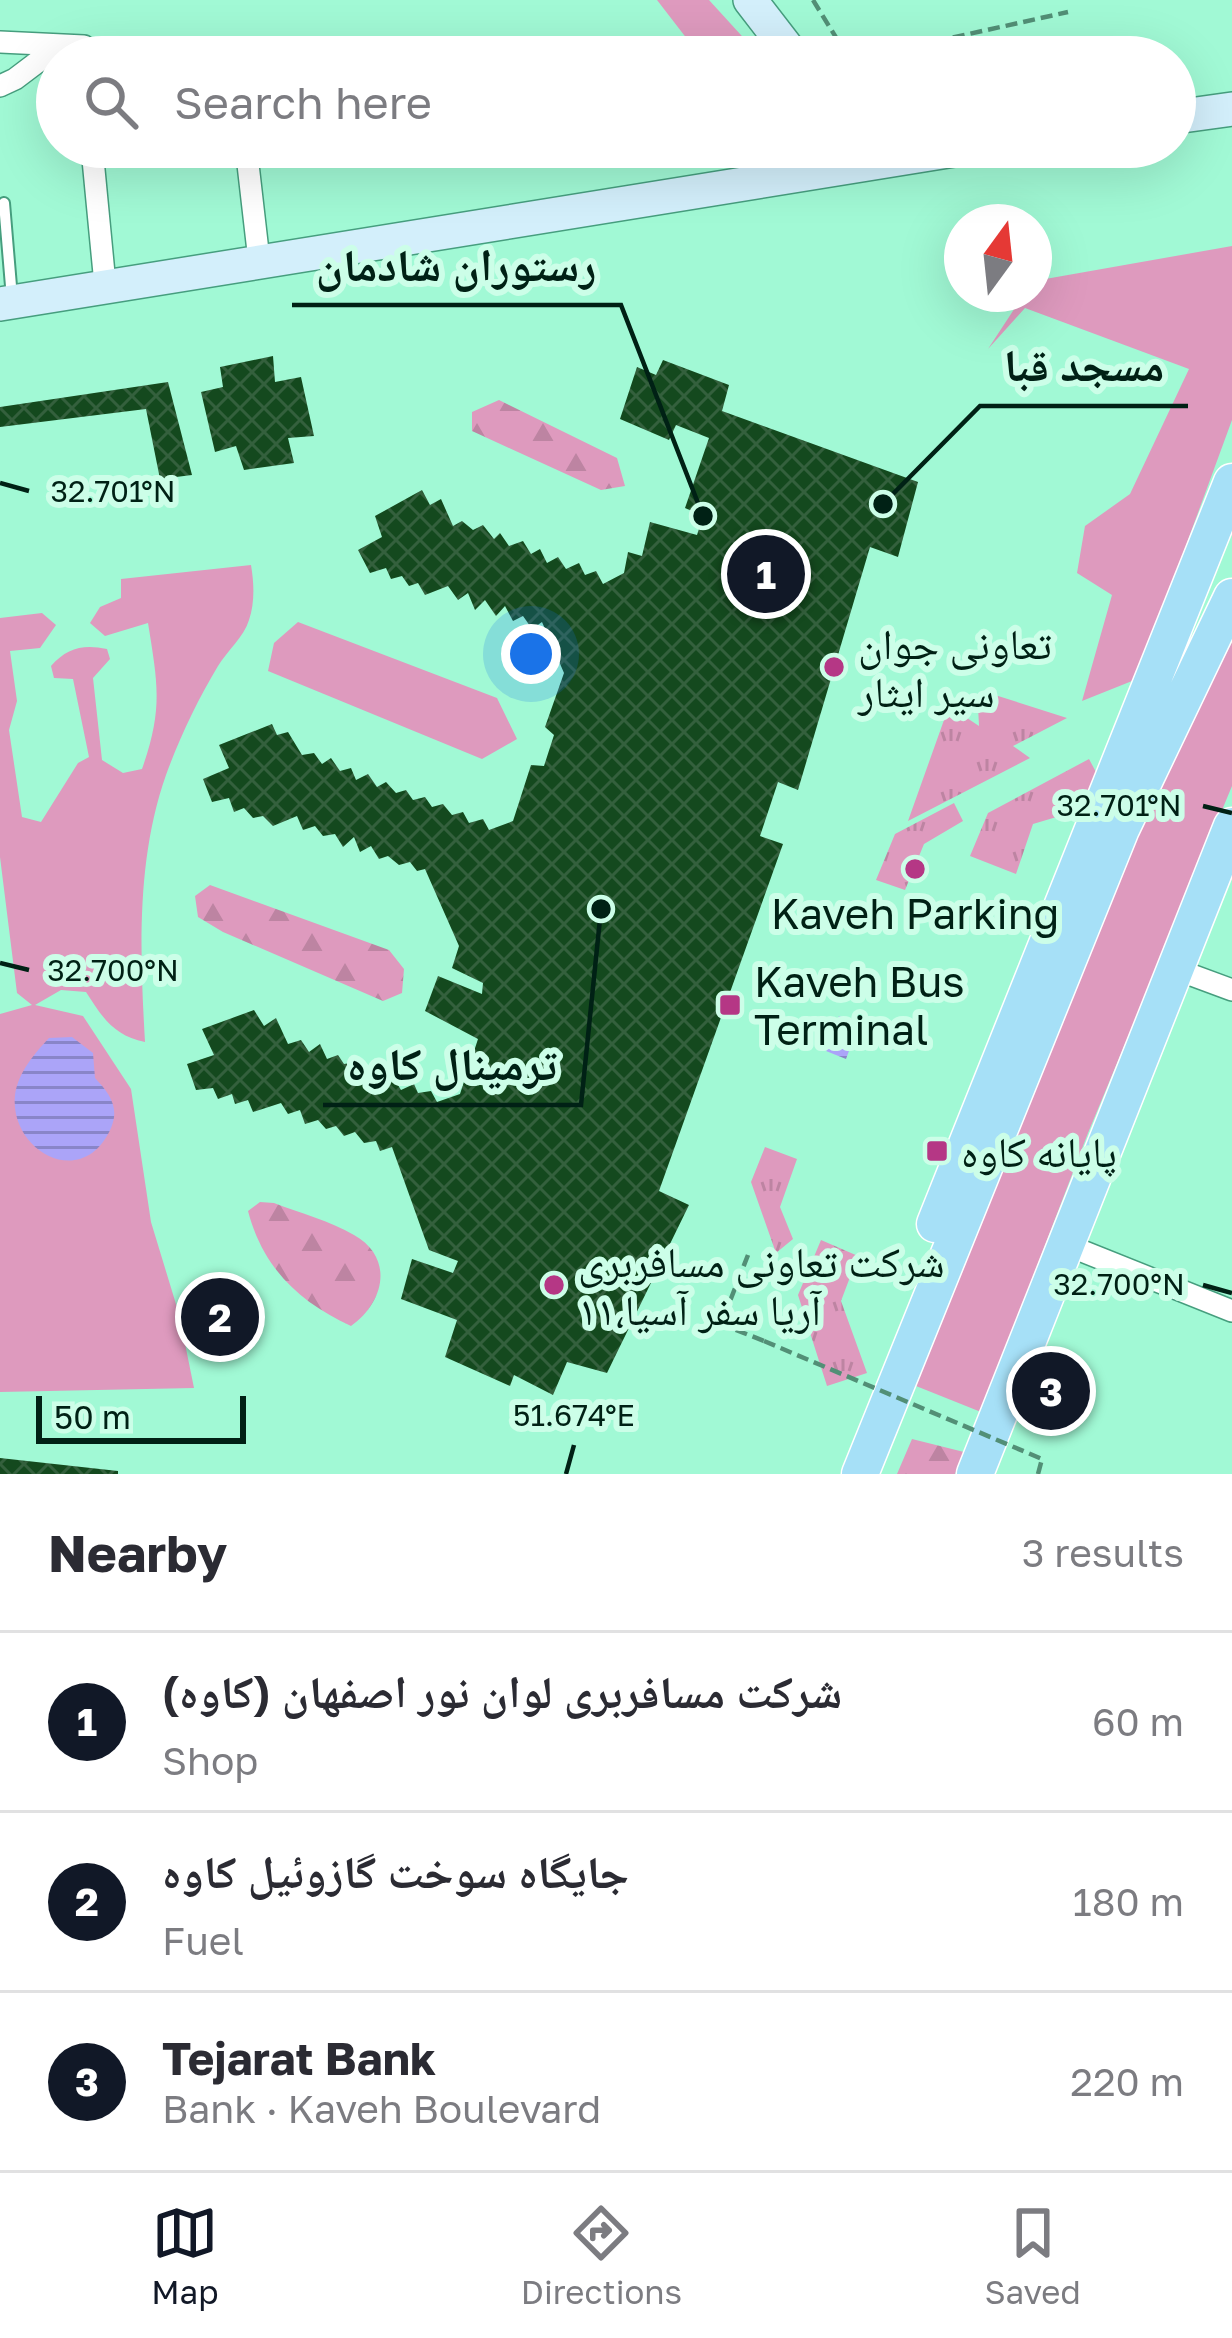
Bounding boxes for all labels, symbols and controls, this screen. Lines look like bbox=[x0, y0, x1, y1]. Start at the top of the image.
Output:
search box bbox=[36, 36, 1196, 168]
icon: search bbox=[78, 69, 144, 135]
text: Search here bbox=[174, 75, 432, 129]
north arrow bbox=[944, 204, 1052, 312]
callout: رستوران شادمان bbox=[292, 224, 621, 305]
text: رستوران شادمان bbox=[316, 237, 596, 292]
callout: مسجد قبا bbox=[980, 325, 1188, 406]
text: مسجد قبا bbox=[1004, 337, 1164, 392]
text: 32.701°N bbox=[50, 473, 176, 509]
pin: 1 bbox=[727, 529, 805, 619]
place label: تعاونی جوان سیر ایثار bbox=[857, 618, 1052, 716]
your location bbox=[501, 624, 561, 684]
marker: تعاونی جوان سیر ایثار bbox=[821, 654, 847, 680]
text: 32.701°N bbox=[1056, 787, 1182, 823]
marker: Kaveh Parking bbox=[902, 856, 928, 882]
place label: Kaveh Parking bbox=[771, 888, 1059, 938]
text: 32.700°N bbox=[47, 952, 179, 988]
place label: Kaveh Bus Terminal bbox=[754, 956, 965, 1054]
marker: Kaveh Bus Terminal bbox=[717, 992, 743, 1018]
callout: ترمینال کاوه bbox=[323, 1024, 581, 1105]
text: ترمینال کاوه bbox=[347, 1036, 557, 1091]
place label: پایانه کاوه bbox=[961, 1126, 1117, 1177]
marker: پایانه کاوه bbox=[924, 1138, 950, 1164]
place label: شرکت تعاونی مسافربری ۱۱،آریا سفر آسیا bbox=[578, 1236, 945, 1334]
text: 32.700°N bbox=[1053, 1266, 1185, 1302]
pin: 2 bbox=[181, 1272, 259, 1362]
marker: شرکت تعاونی مسافربری ۱۱،آریا سفر آسیا bbox=[541, 1272, 567, 1298]
pin: 3 bbox=[1012, 1346, 1090, 1436]
scale bar bbox=[36, 1390, 246, 1443]
text: 50 m bbox=[54, 1397, 131, 1436]
text: 51.674°E bbox=[513, 1397, 635, 1433]
text: Nearby bbox=[48, 1522, 227, 1583]
text: 3 results bbox=[1022, 1529, 1184, 1576]
text: شرکت مسافربری لوان نور اصفهان (کاوه) bbox=[162, 1664, 842, 1718]
text: 1 bbox=[77, 1698, 97, 1745]
text: 60 m bbox=[1092, 1698, 1184, 1745]
text: Shop bbox=[162, 1737, 258, 1784]
text: جایگاه سوخت گازوئیل کاوه bbox=[162, 1844, 629, 1898]
text: 2 bbox=[75, 1878, 99, 1925]
text: 180 m bbox=[1073, 1878, 1184, 1925]
text: Fuel bbox=[162, 1917, 244, 1964]
text: Tejarat Bank bbox=[162, 2031, 436, 2085]
text: 3 bbox=[75, 2058, 99, 2105]
text: 220 m bbox=[1070, 2058, 1184, 2105]
text: Bank · Kaveh Boulevard bbox=[162, 2085, 601, 2132]
tab: Map bbox=[151, 2200, 219, 2311]
tab: Directions bbox=[521, 2200, 682, 2311]
tab: Saved bbox=[984, 2200, 1081, 2311]

